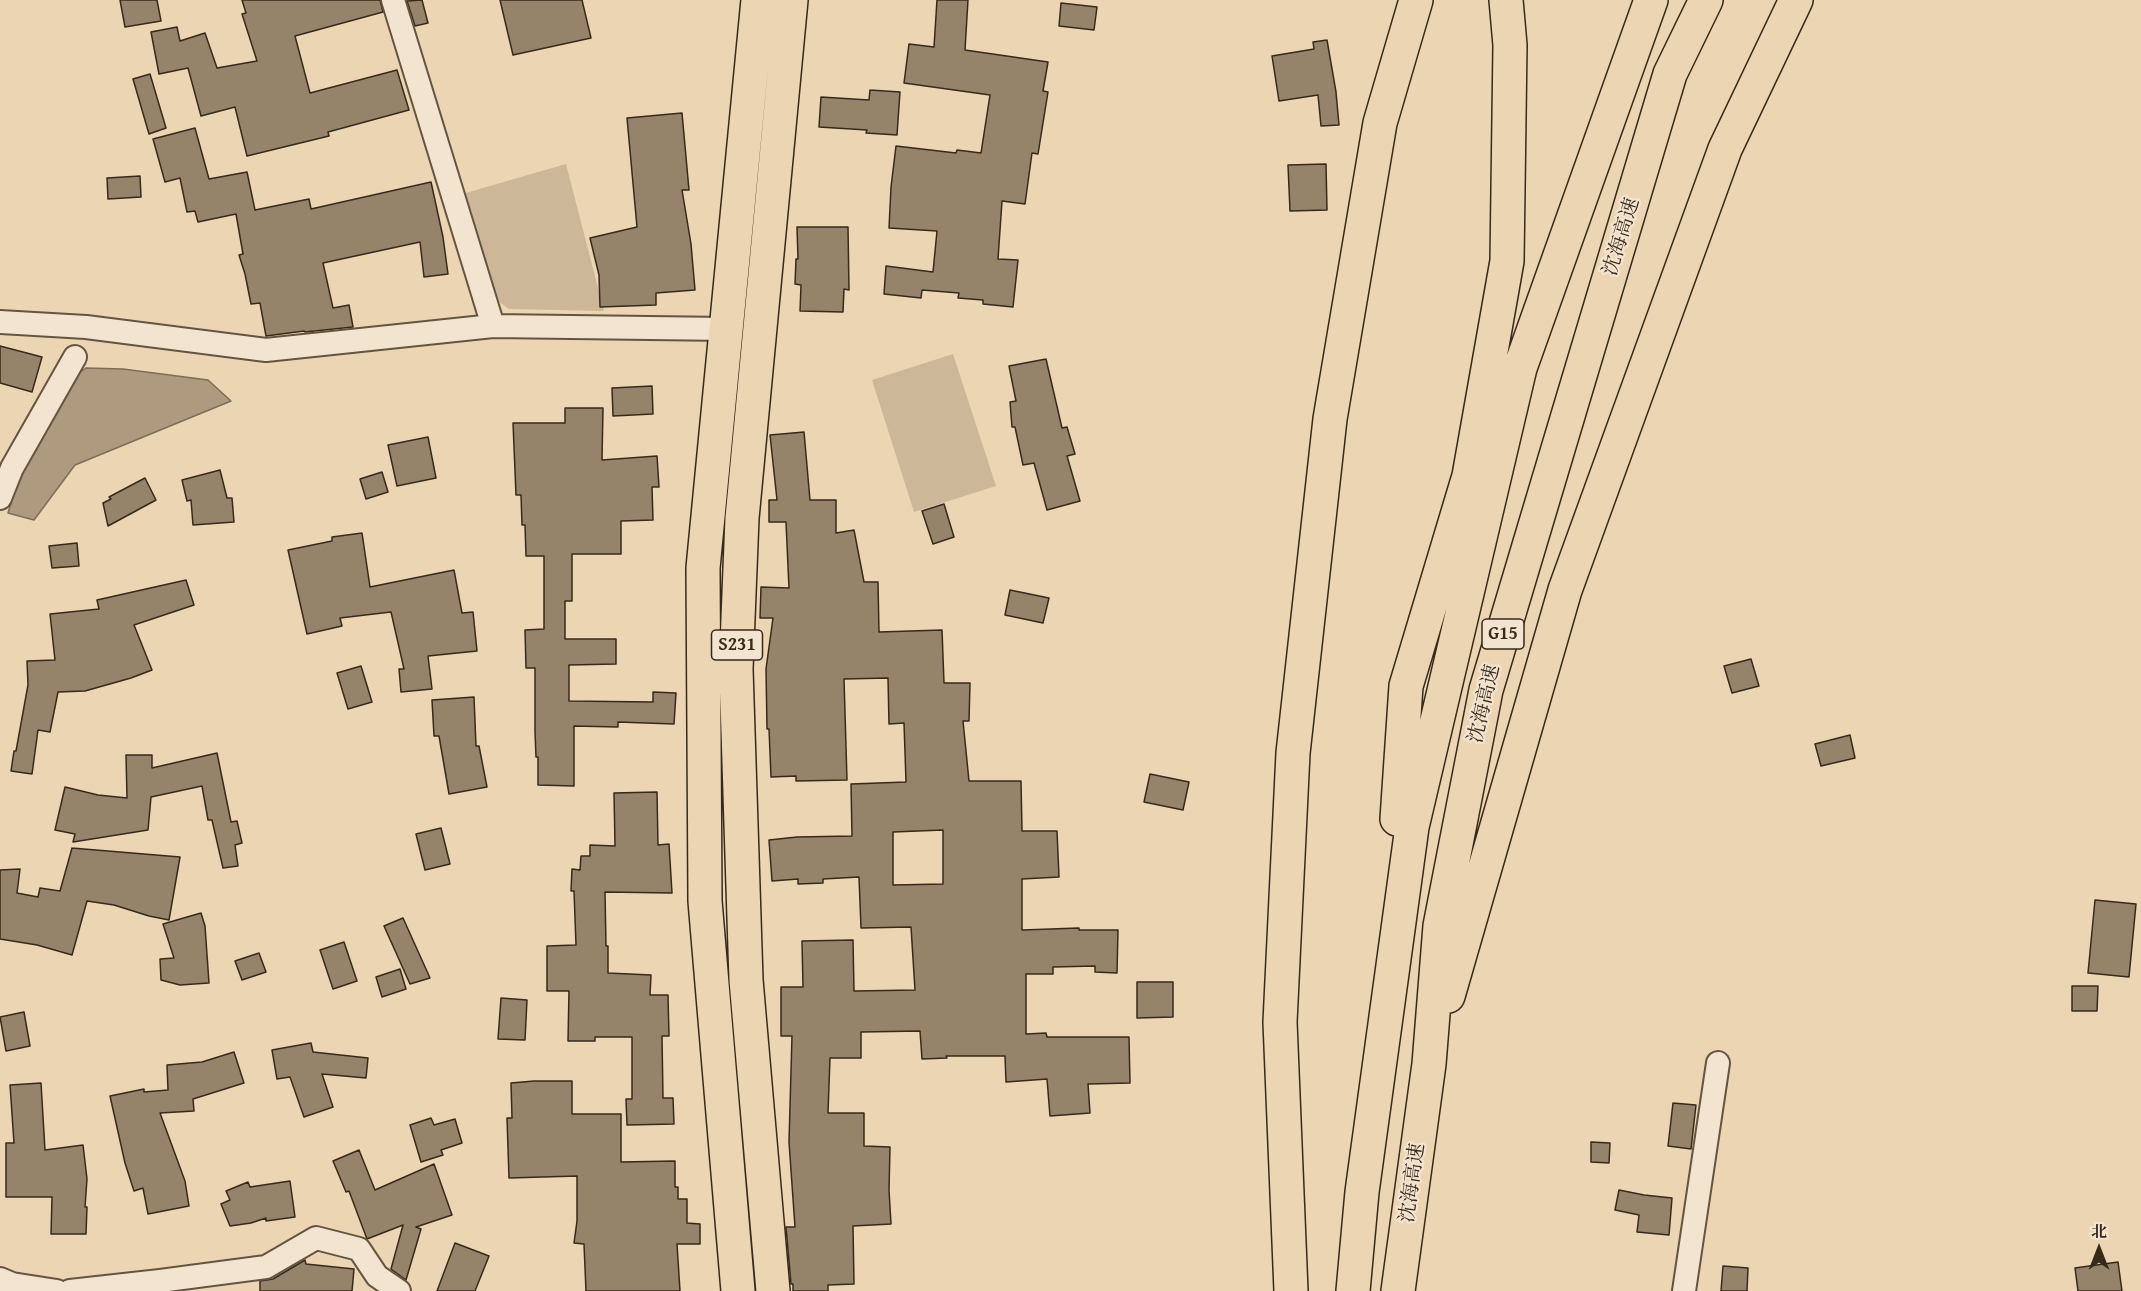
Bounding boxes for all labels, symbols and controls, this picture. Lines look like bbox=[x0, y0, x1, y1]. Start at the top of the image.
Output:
street label: 沈海高速 bbox=[1599, 195, 1645, 279]
road number: G15 bbox=[1482, 619, 1524, 649]
road number: S231 bbox=[712, 630, 762, 660]
street label: 沈海高速 bbox=[1464, 662, 1506, 746]
street label: 沈海高速 bbox=[1396, 1142, 1430, 1224]
north arrow bbox=[2069, 1219, 2129, 1279]
text: 北 bbox=[2091, 1219, 2107, 1243]

